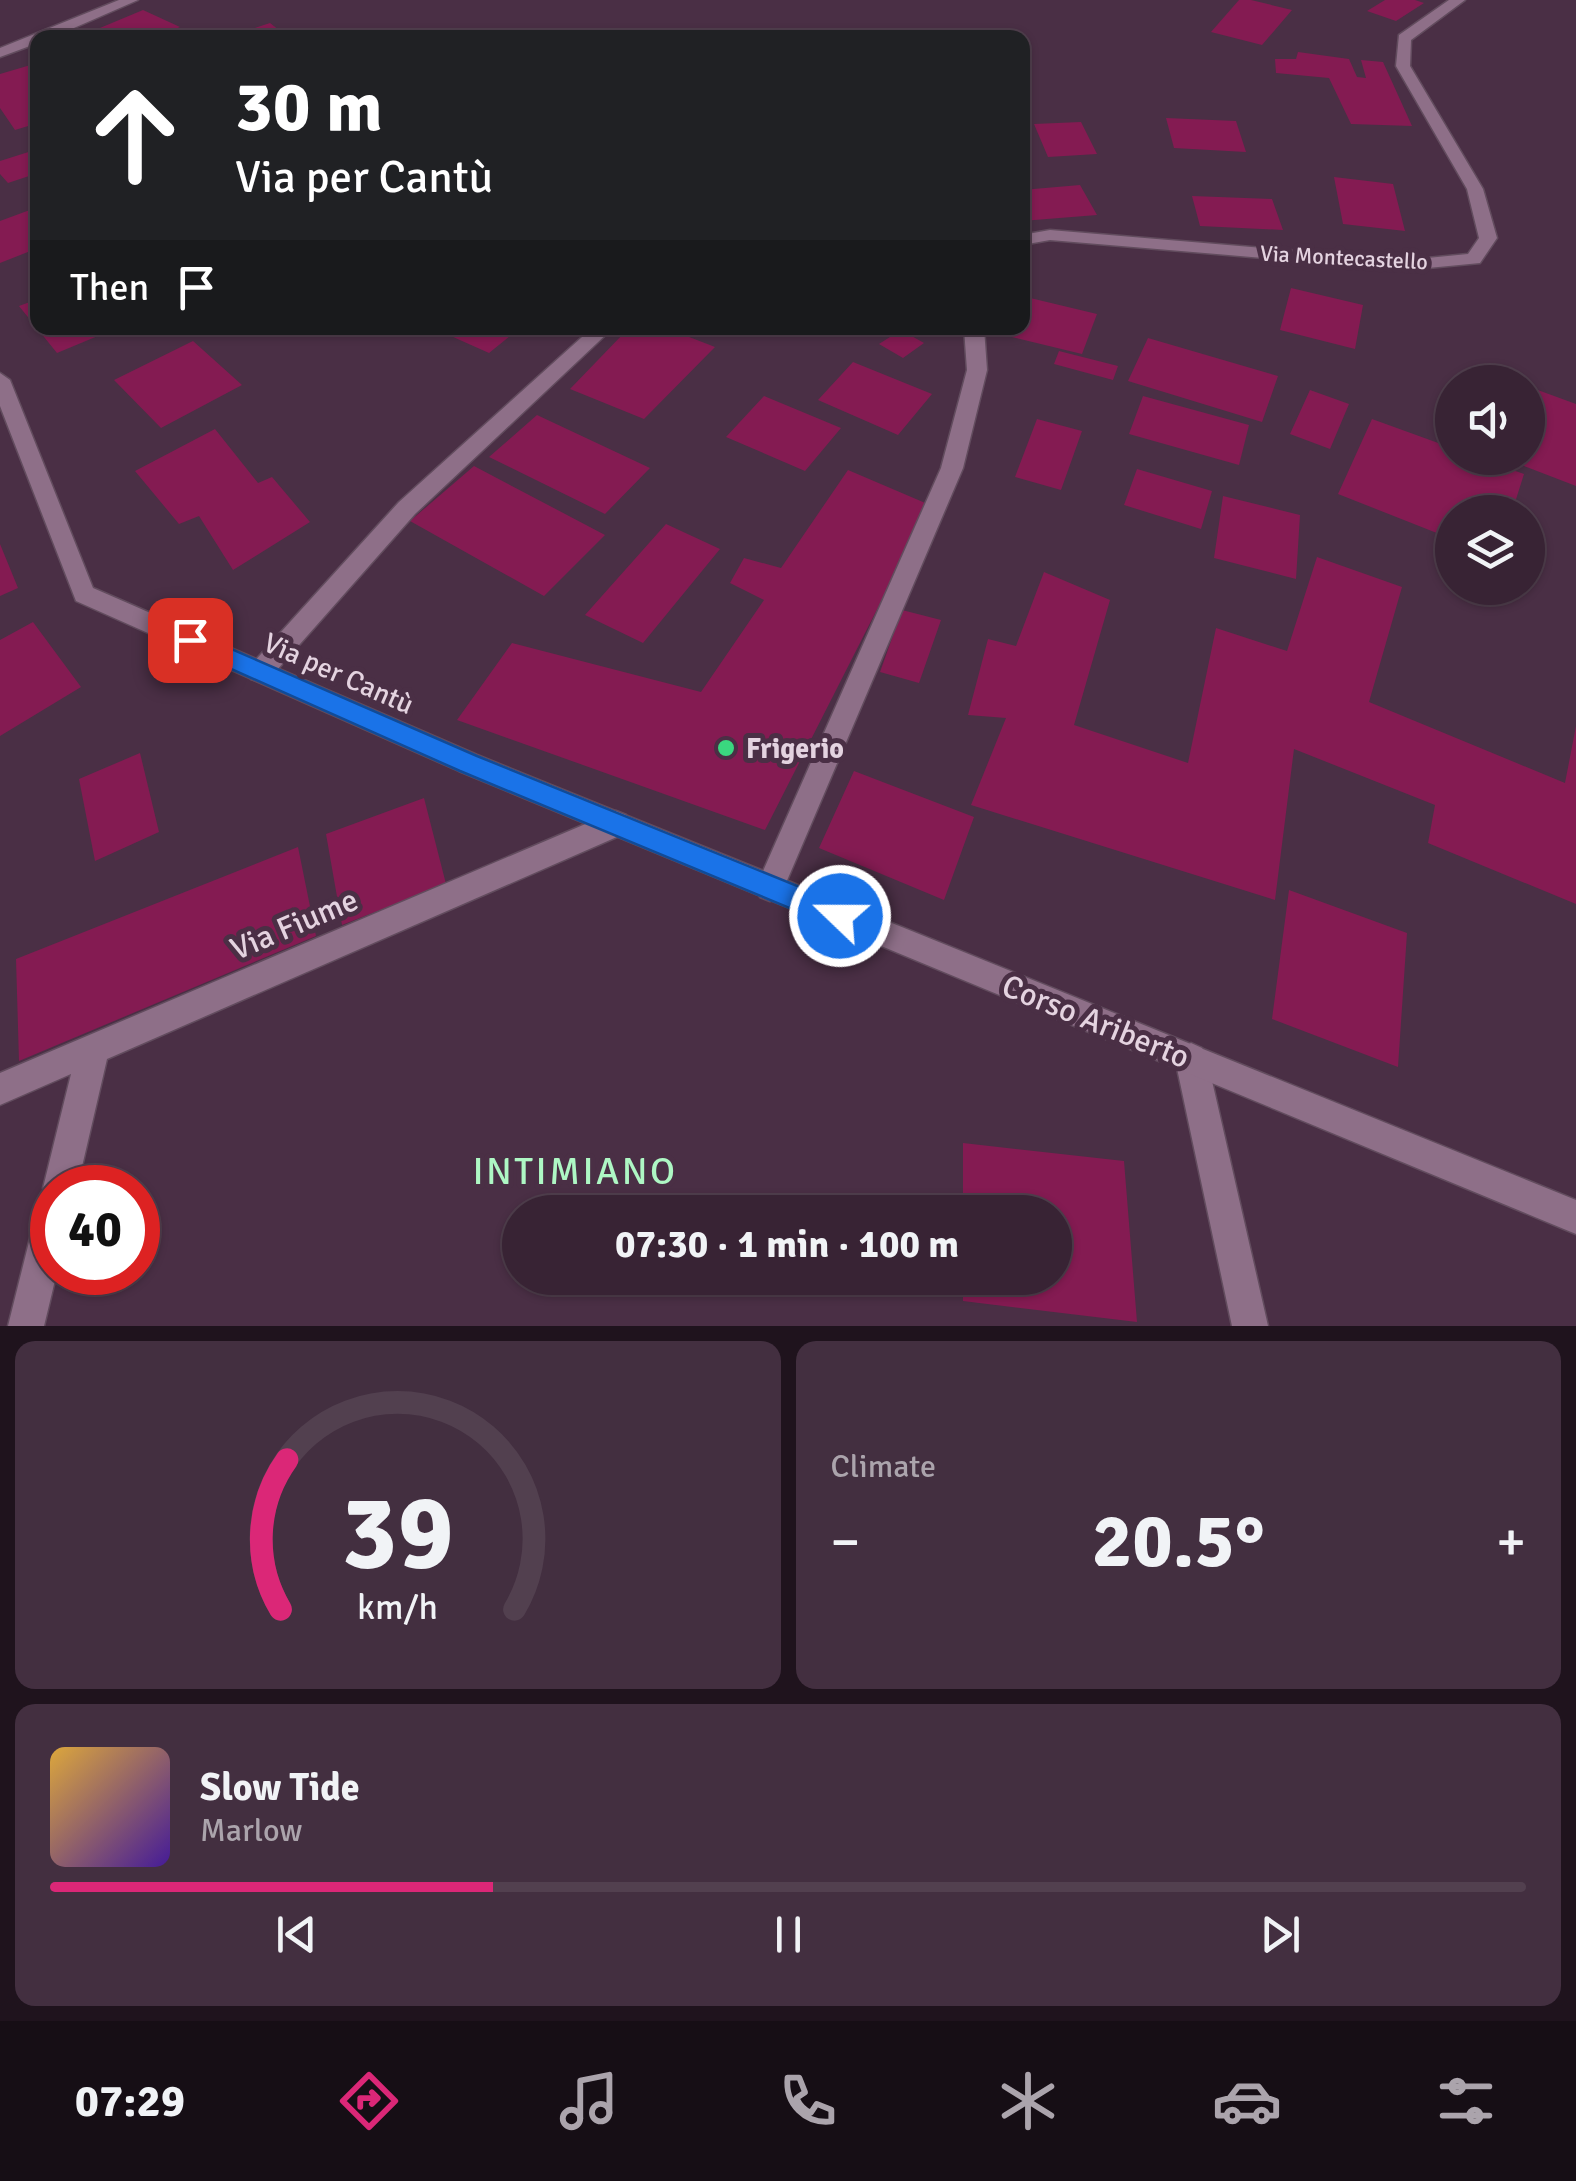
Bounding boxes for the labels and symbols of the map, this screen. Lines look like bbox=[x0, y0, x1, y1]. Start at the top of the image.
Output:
street label: Via Montecastello bbox=[1259, 240, 1429, 275]
pin bbox=[148, 598, 233, 683]
street label: Via per Cantù bbox=[258, 626, 419, 722]
place label: Frigerio bbox=[746, 732, 844, 766]
marker: Frigerio bbox=[715, 737, 737, 759]
position arrow bbox=[788, 864, 892, 968]
street label: Via Fiume bbox=[225, 880, 364, 969]
street label: Corso Ariberto bbox=[996, 966, 1195, 1077]
district label: INTIMIANO bbox=[472, 1148, 678, 1195]
speed limit sign: 40 bbox=[30, 1165, 160, 1295]

